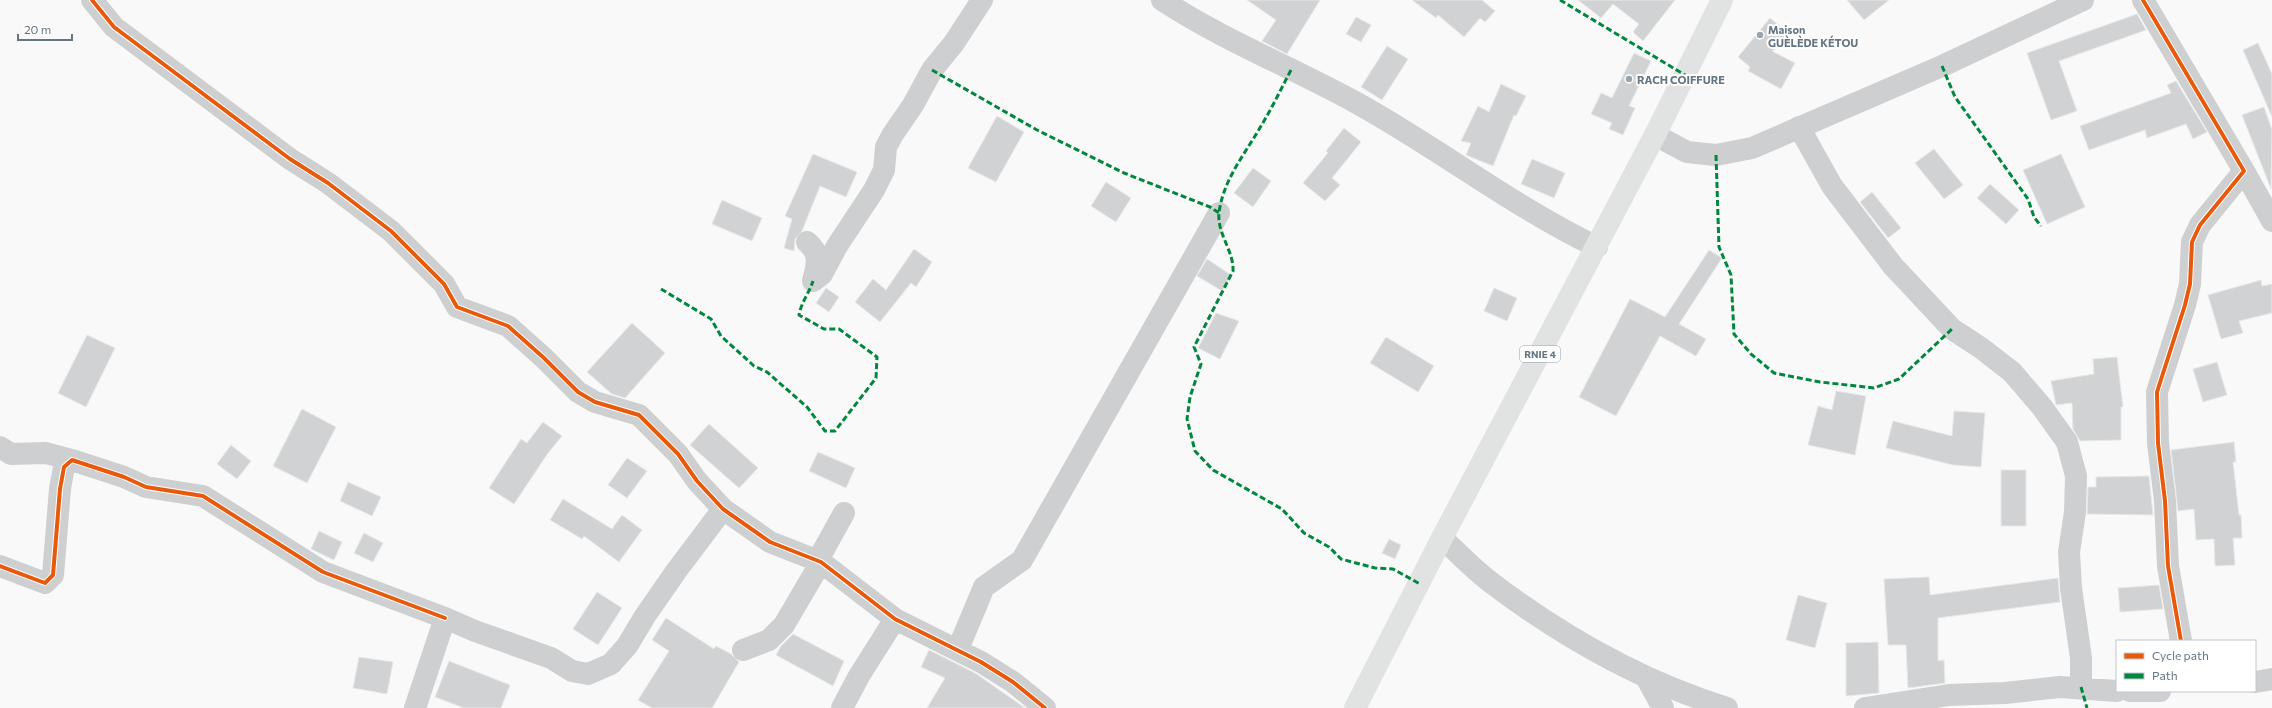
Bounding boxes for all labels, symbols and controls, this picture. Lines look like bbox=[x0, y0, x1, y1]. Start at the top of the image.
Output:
scale bar bbox=[18, 16, 72, 42]
text: 20 m bbox=[24, 22, 51, 36]
place label: Maison GUÈLÈDE KÉTOU bbox=[1768, 23, 1858, 49]
marker: Maison GUÈLÈDE KÉTOU bbox=[1755, 30, 1765, 40]
place label: RACH COIFFURE bbox=[1637, 73, 1725, 86]
marker: RACH COIFFURE bbox=[1624, 74, 1634, 84]
road number: RNIE 4 bbox=[1520, 346, 1560, 362]
legend bbox=[2116, 640, 2256, 692]
text: Cycle path bbox=[2152, 648, 2209, 662]
text: Path bbox=[2152, 668, 2178, 682]

